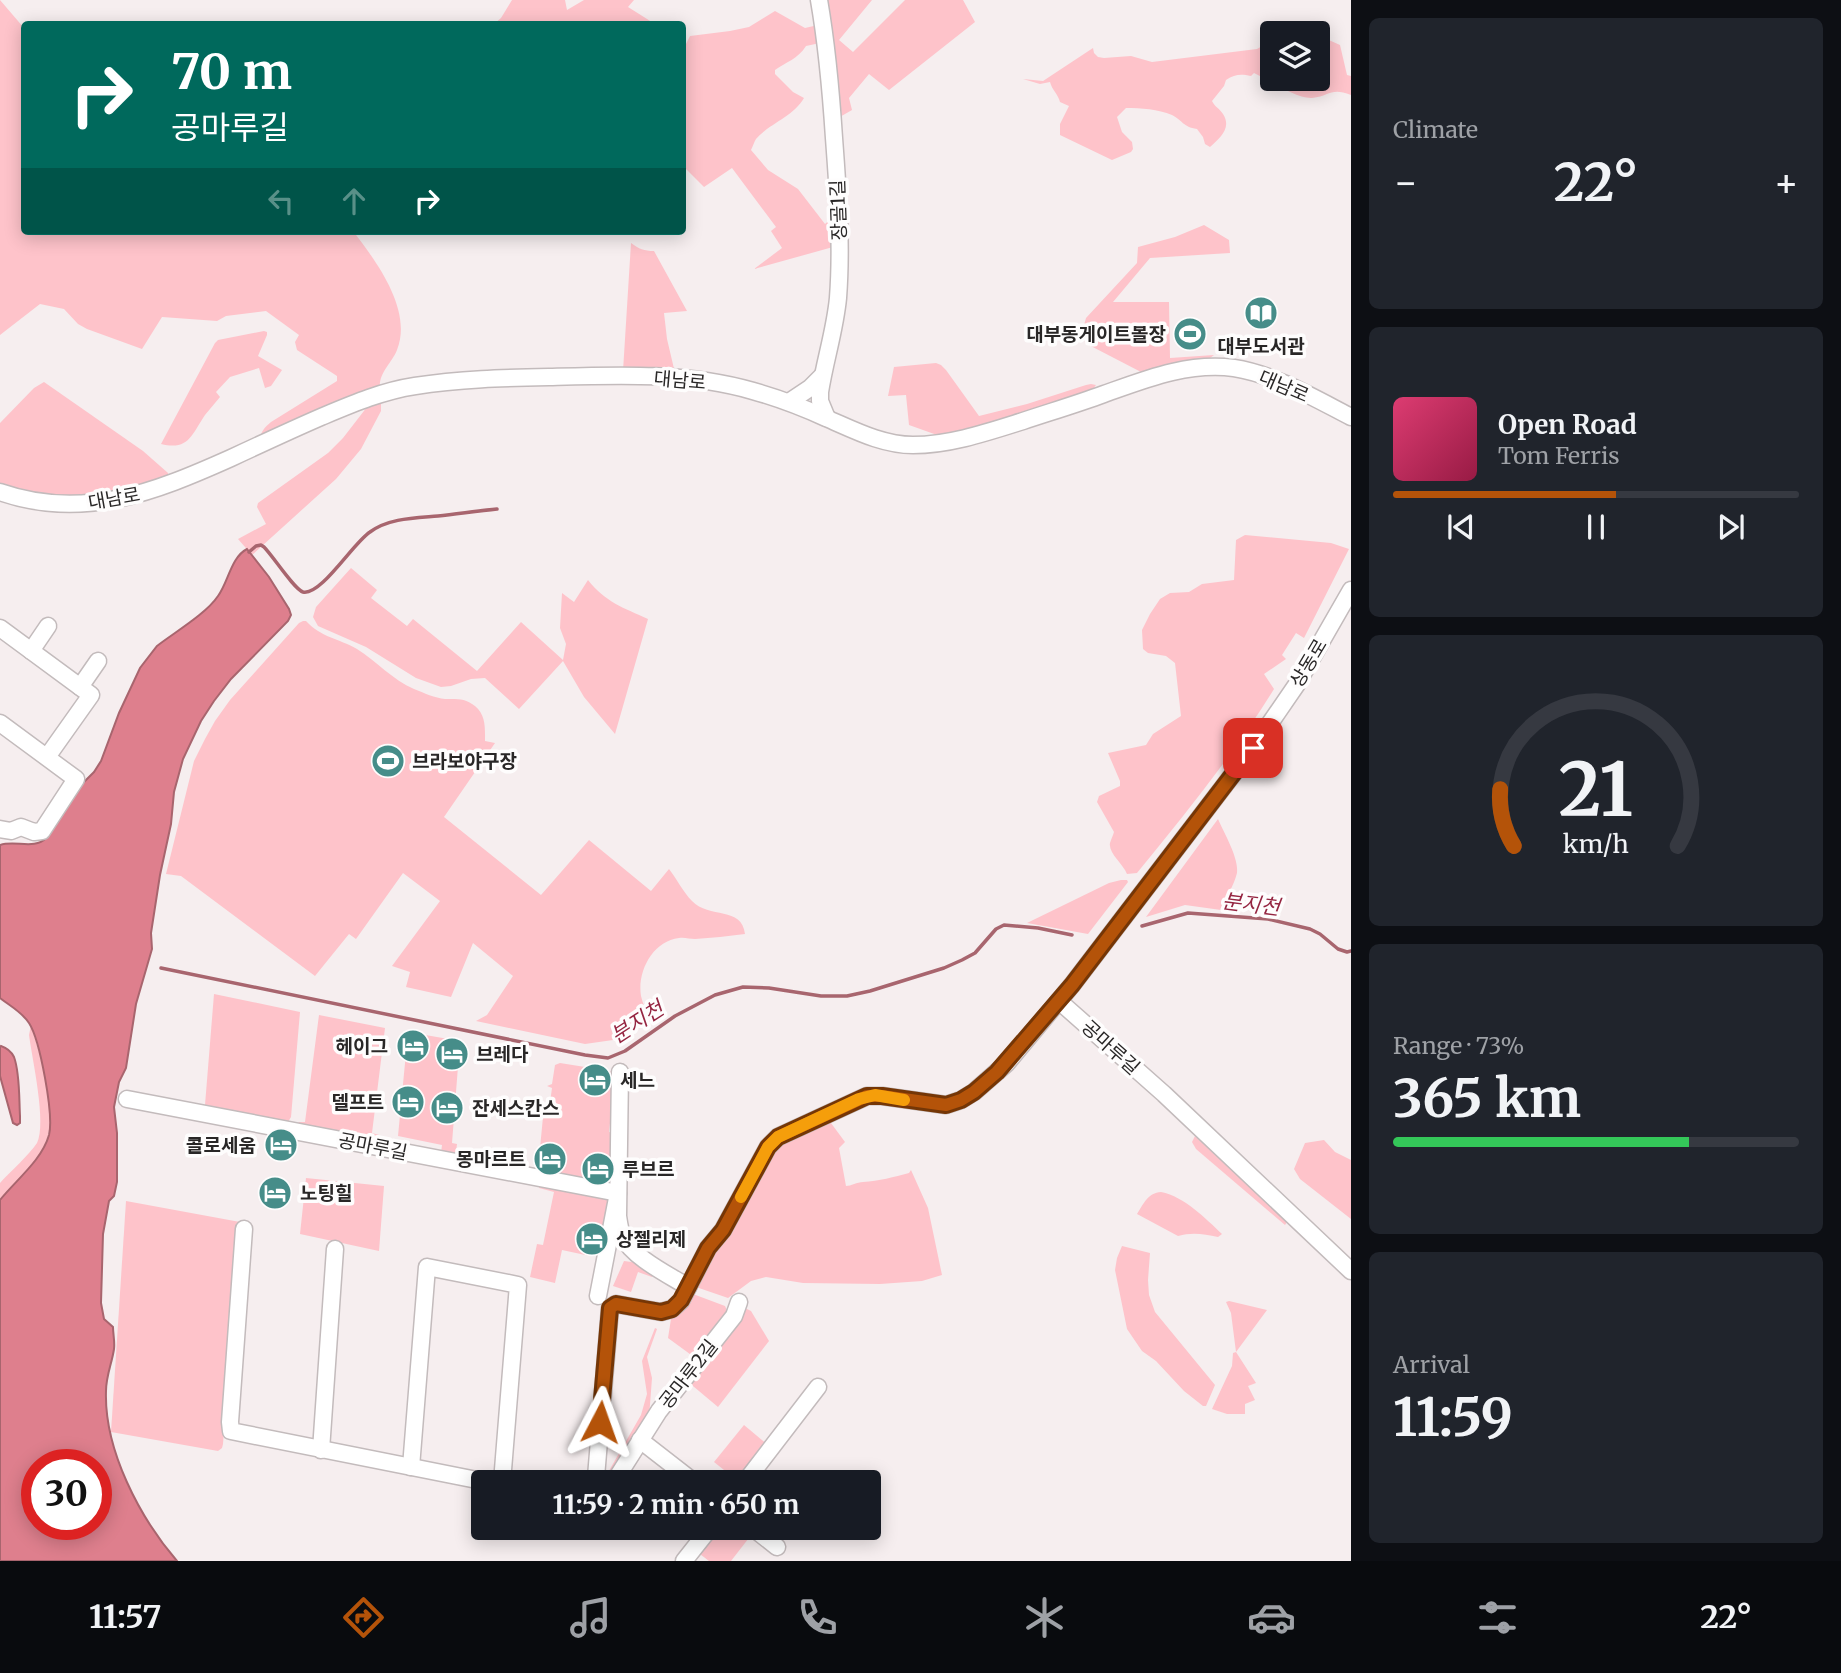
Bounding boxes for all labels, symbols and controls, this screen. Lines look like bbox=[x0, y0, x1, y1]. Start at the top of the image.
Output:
map controls bbox=[1260, 21, 1330, 91]
button: layers bbox=[1260, 21, 1330, 91]
text: 70 m bbox=[171, 41, 292, 102]
icon: right bbox=[56, 49, 147, 140]
text: 공마루길 bbox=[171, 108, 289, 148]
text: Climate bbox=[1393, 115, 1478, 144]
text: 22° bbox=[1554, 150, 1638, 215]
text: − bbox=[1393, 159, 1418, 206]
text: + bbox=[1774, 159, 1799, 206]
street label: 장골1길 bbox=[825, 179, 851, 241]
icon: left bbox=[262, 182, 300, 220]
icon: ahead bbox=[335, 182, 373, 220]
icon: right bbox=[408, 182, 446, 220]
library icon: 대부도서관 bbox=[1242, 294, 1280, 332]
sports icon: 대부동게이트볼장 bbox=[1171, 315, 1209, 353]
place label: 대부동게이트볼장 bbox=[1026, 322, 1166, 346]
place label: 대부도서관 bbox=[1217, 334, 1305, 358]
street label: 대남로 bbox=[1255, 365, 1313, 407]
street label: 대남로 bbox=[653, 366, 707, 394]
text: Open Road bbox=[1498, 408, 1637, 441]
text: Tom Ferris bbox=[1498, 441, 1620, 470]
street label: 대남로 bbox=[86, 482, 142, 514]
icon: previous bbox=[1442, 508, 1480, 546]
icon: pause bbox=[1577, 508, 1615, 546]
icon: next bbox=[1712, 508, 1750, 546]
street label: 상동로 bbox=[1284, 634, 1332, 692]
pin bbox=[1223, 718, 1283, 778]
icon: arrive bbox=[1234, 729, 1272, 767]
sports icon: 브라보야구장 bbox=[369, 742, 407, 780]
text: 21 bbox=[1559, 745, 1633, 837]
place label: 브라보야구장 bbox=[412, 749, 517, 773]
text: km/h bbox=[1563, 828, 1629, 860]
water label: 분지천 bbox=[1221, 887, 1284, 921]
water label: 분지천 bbox=[605, 993, 671, 1049]
street label: 공마루길 bbox=[1077, 1015, 1145, 1079]
hotel icon: 헤이그 bbox=[394, 1027, 432, 1065]
text: Range · 73% bbox=[1393, 1031, 1524, 1060]
place label: 헤이그 bbox=[336, 1034, 388, 1058]
hotel icon: 브레다 bbox=[433, 1035, 471, 1073]
place label: 브레다 bbox=[476, 1042, 529, 1066]
hotel icon: 세느 bbox=[576, 1061, 614, 1099]
text: 365 km bbox=[1393, 1066, 1581, 1131]
place label: 세느 bbox=[620, 1068, 655, 1092]
hotel icon: 델프트 bbox=[389, 1083, 427, 1121]
hotel icon: 잔세스칸스 bbox=[428, 1089, 466, 1127]
place label: 델프트 bbox=[332, 1090, 384, 1114]
place label: 잔세스칸스 bbox=[472, 1096, 559, 1120]
hotel icon: 콜로세움 bbox=[262, 1126, 300, 1164]
street label: 공마루길 bbox=[336, 1128, 410, 1164]
place label: 콜로세움 bbox=[186, 1133, 256, 1157]
hotel icon: 몽마르트 bbox=[531, 1140, 569, 1178]
place label: 몽마르트 bbox=[456, 1147, 526, 1171]
hotel icon: 루브르 bbox=[579, 1150, 617, 1188]
place label: 루브르 bbox=[622, 1157, 674, 1181]
hotel icon: 노팅힐 bbox=[256, 1174, 294, 1212]
place label: 노팅힐 bbox=[300, 1181, 352, 1205]
hotel icon: 상젤리제 bbox=[573, 1220, 611, 1258]
place label: 상젤리제 bbox=[616, 1227, 686, 1251]
street label: 공마루2길 bbox=[654, 1335, 722, 1413]
text: Arrival bbox=[1393, 1350, 1470, 1379]
position arrow bbox=[563, 1385, 637, 1459]
text: 11:59 bbox=[1393, 1385, 1513, 1450]
speed limit sign: 30 bbox=[21, 1449, 112, 1540]
text: 11:59 · 2 min · 650 m bbox=[553, 1488, 799, 1521]
icon: directions bbox=[339, 1593, 388, 1642]
icon: music bbox=[566, 1593, 615, 1642]
icon: phone bbox=[793, 1593, 842, 1642]
icon: climate bbox=[1020, 1593, 1069, 1642]
icon: car bbox=[1247, 1593, 1296, 1642]
icon: filters bbox=[1473, 1593, 1522, 1642]
text: 11:57 bbox=[89, 1597, 161, 1637]
text: 22° bbox=[1700, 1597, 1752, 1637]

